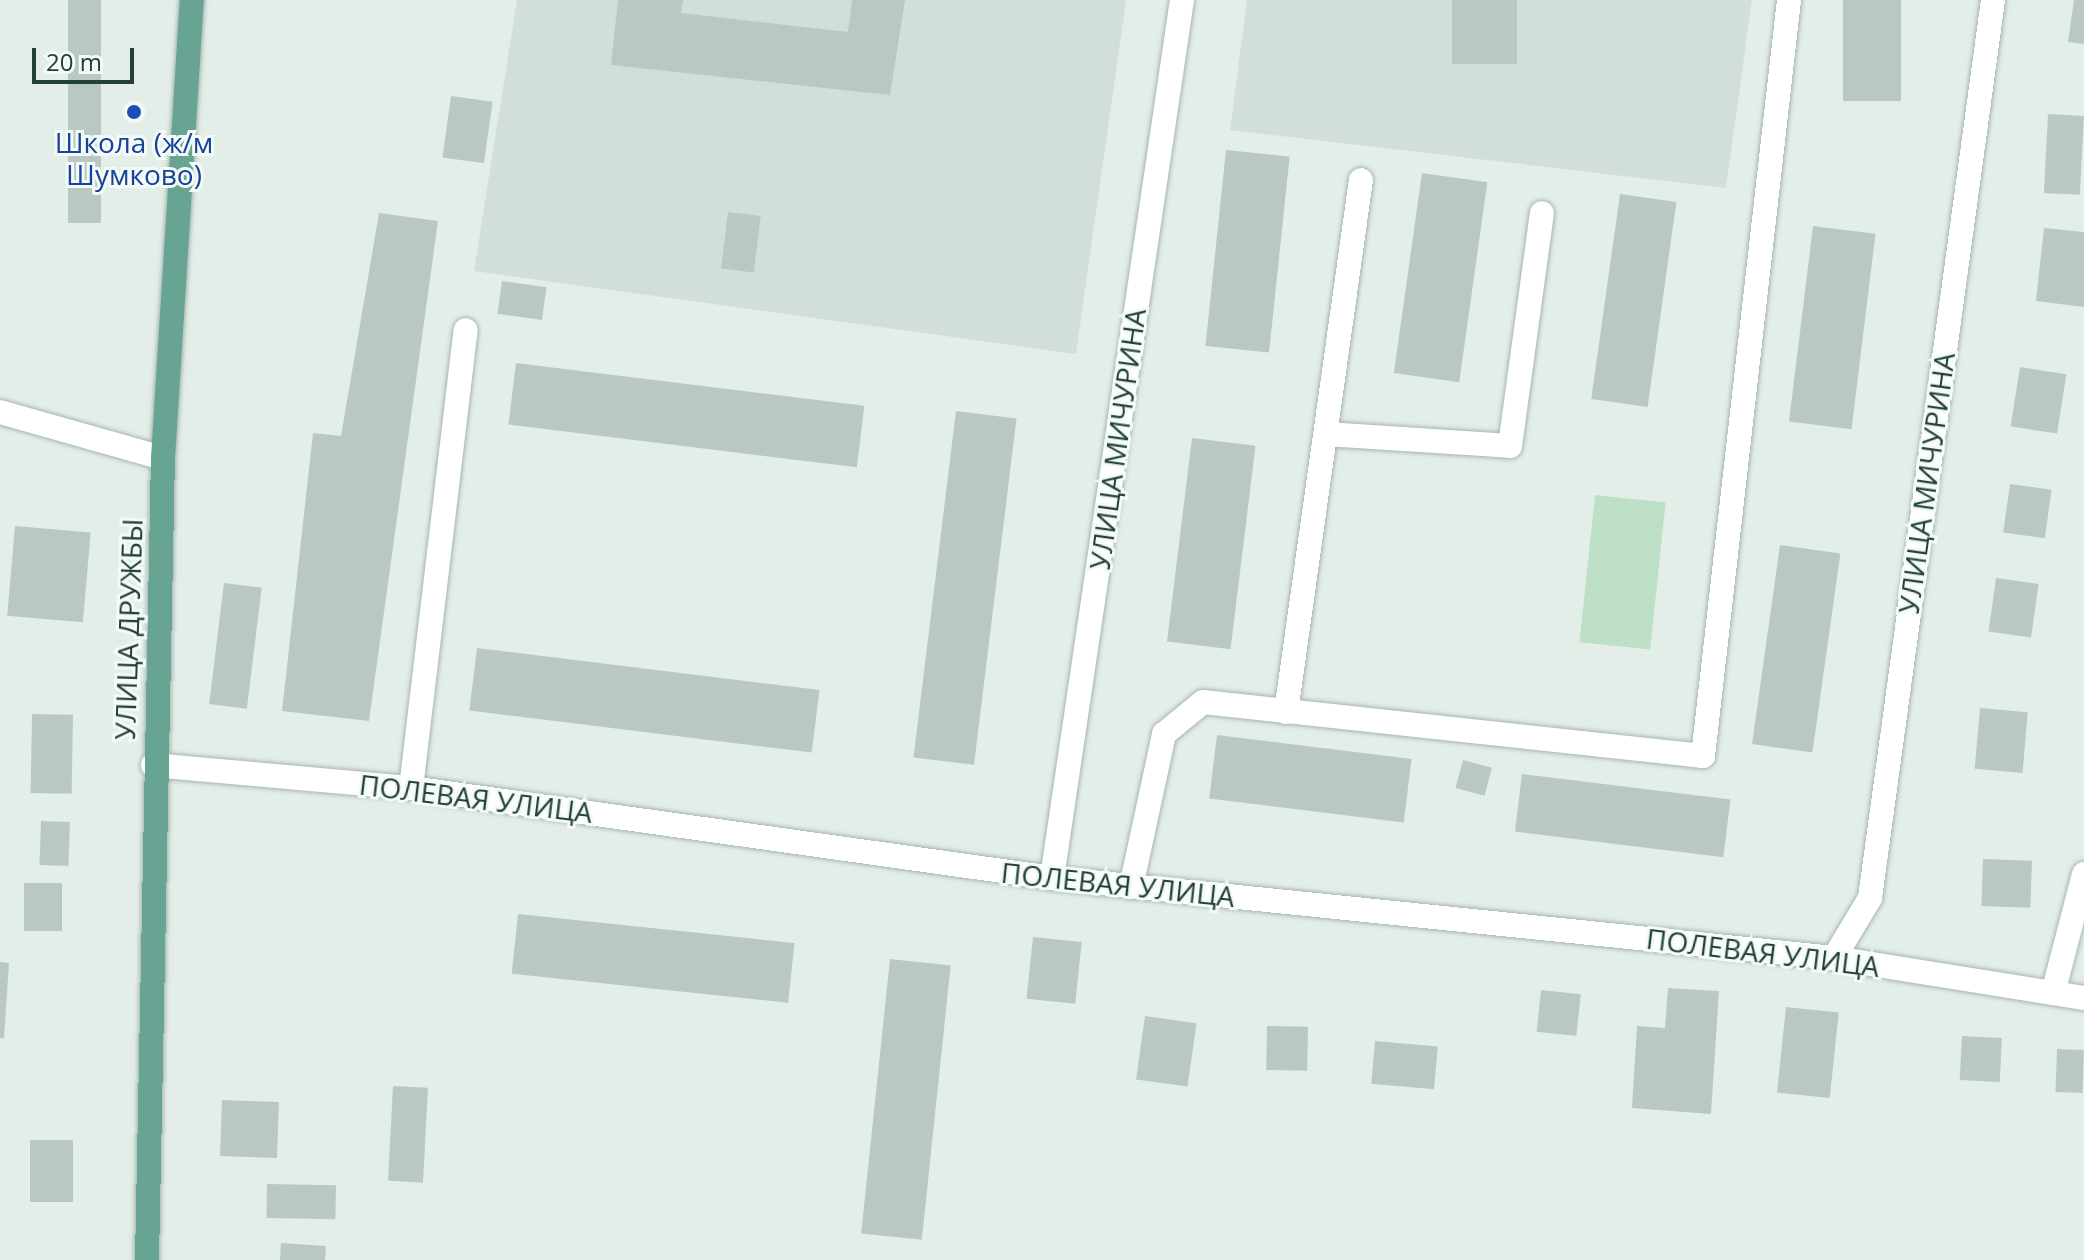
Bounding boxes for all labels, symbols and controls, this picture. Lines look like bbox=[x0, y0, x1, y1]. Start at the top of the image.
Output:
scale bar bbox=[36, 32, 138, 82]
text: 20 m bbox=[46, 45, 102, 78]
marker: Школа (ж/м Шумково) bbox=[125, 103, 143, 121]
place label: Школа (ж/м Шумково) bbox=[55, 125, 213, 191]
street label: УЛИЦА МИЧУРИНА bbox=[1082, 306, 1152, 572]
street label: УЛИЦА МИЧУРИНА bbox=[1891, 350, 1961, 616]
street label: УЛИЦА ДРУЖБЫ bbox=[107, 518, 149, 740]
street label: ПОЛЕВАЯ УЛИЦА bbox=[357, 767, 595, 829]
street label: ПОЛЕВАЯ УЛИЦА bbox=[999, 855, 1237, 913]
street label: ПОЛЕВАЯ УЛИЦА bbox=[1644, 921, 1882, 983]

